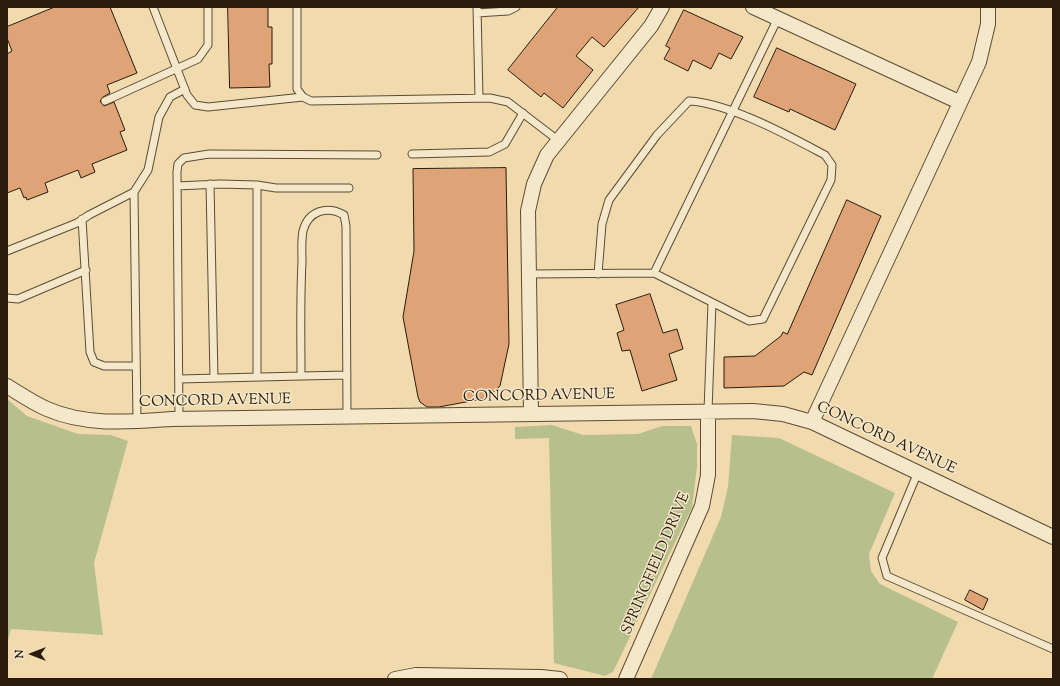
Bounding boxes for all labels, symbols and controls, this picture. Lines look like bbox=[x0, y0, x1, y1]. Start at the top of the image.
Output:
street label: CONCORD AVENUE bbox=[463, 387, 615, 407]
street label: CONCORD AVENUE bbox=[139, 392, 291, 412]
street label: CONCORD AVENUE bbox=[813, 399, 959, 479]
street label: SPRINGFIELD DRIVE bbox=[619, 490, 695, 638]
north arrow bbox=[12, 634, 52, 674]
text: N bbox=[12, 650, 28, 658]

